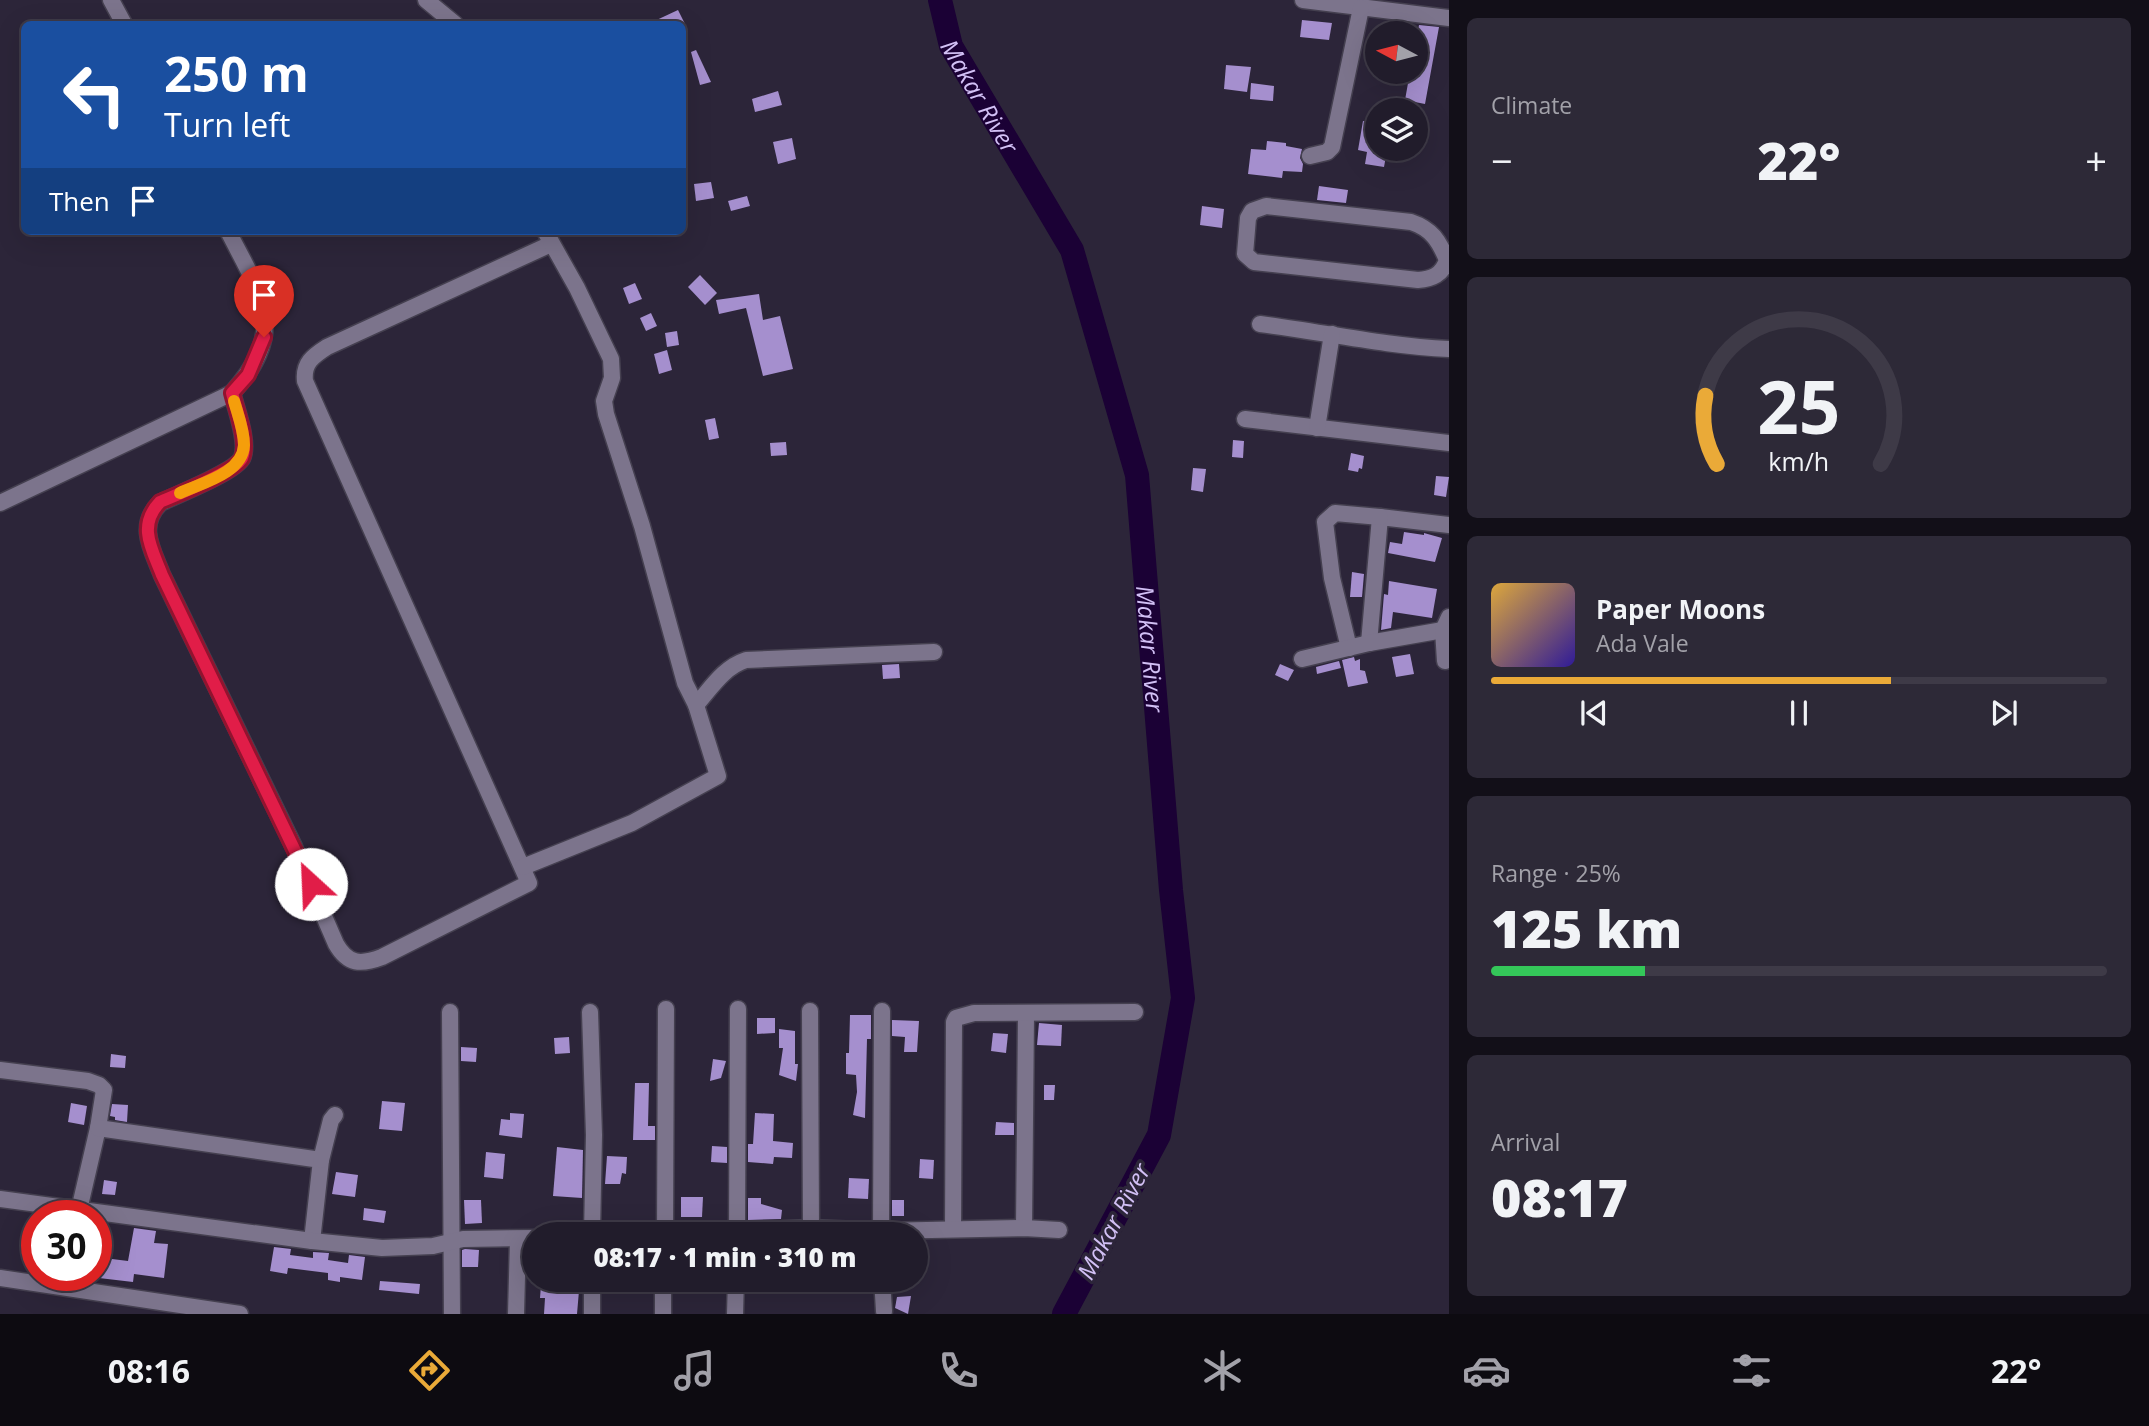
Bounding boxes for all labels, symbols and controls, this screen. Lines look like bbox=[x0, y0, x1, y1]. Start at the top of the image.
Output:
north arrow bbox=[1365, 21, 1428, 84]
map controls bbox=[1365, 21, 1428, 161]
water label: Makar River bbox=[934, 33, 1028, 160]
text: 250 m bbox=[164, 40, 309, 106]
icon: left bbox=[49, 49, 140, 140]
text: Climate bbox=[1491, 89, 1572, 121]
button: layers bbox=[1365, 98, 1428, 161]
text: Turn left bbox=[164, 103, 290, 146]
text: 22° bbox=[1758, 124, 1840, 195]
text: − bbox=[1491, 134, 1513, 186]
text: + bbox=[2085, 134, 2107, 186]
icon: arrive bbox=[124, 182, 162, 220]
text: Then bbox=[49, 183, 110, 219]
pin bbox=[234, 265, 294, 337]
icon: arrive bbox=[245, 276, 283, 314]
text: 25 bbox=[1757, 356, 1841, 455]
text: km/h bbox=[1769, 444, 1829, 478]
water label: Makar River bbox=[1130, 584, 1173, 715]
text: Paper Moons bbox=[1596, 591, 1765, 627]
text: Ada Vale bbox=[1596, 627, 1689, 659]
icon: previous bbox=[1575, 694, 1613, 732]
icon: pause bbox=[1780, 694, 1818, 732]
icon: next bbox=[1985, 694, 2023, 732]
position arrow bbox=[274, 847, 348, 921]
text: Range · 25% bbox=[1491, 857, 1621, 889]
text: 125 km bbox=[1491, 892, 1682, 963]
text: Arrival bbox=[1491, 1126, 1560, 1158]
water label: Makar River bbox=[1069, 1156, 1158, 1285]
text: 08:17 bbox=[1491, 1161, 1628, 1232]
speed limit sign: 30 bbox=[21, 1200, 112, 1291]
text: 08:17 · 1 min · 310 m bbox=[594, 1239, 856, 1275]
icon: directions bbox=[405, 1346, 454, 1395]
icon: music bbox=[670, 1346, 719, 1395]
icon: phone bbox=[934, 1346, 983, 1395]
icon: climate bbox=[1198, 1346, 1247, 1395]
icon: car bbox=[1462, 1346, 1511, 1395]
icon: filters bbox=[1727, 1346, 1776, 1395]
text: 08:16 bbox=[108, 1349, 190, 1392]
text: 22° bbox=[1991, 1349, 2041, 1392]

